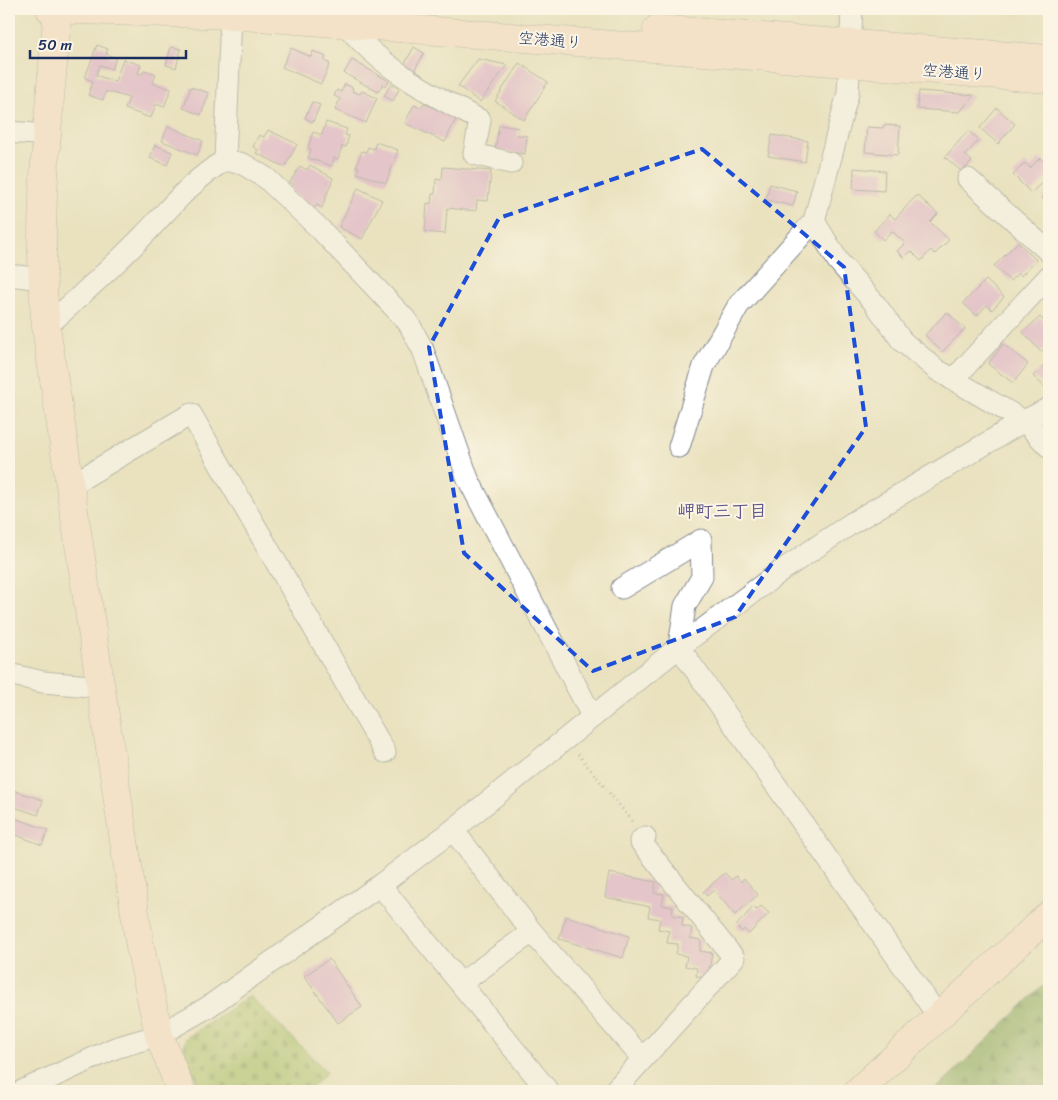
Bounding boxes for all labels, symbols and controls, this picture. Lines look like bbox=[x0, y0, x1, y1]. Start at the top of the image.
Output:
street label: 空港通り bbox=[517, 23, 583, 57]
scale bar bbox=[30, 28, 186, 60]
text: 50 m bbox=[38, 32, 73, 58]
street label: 空港通り bbox=[921, 55, 987, 89]
district label: 岬町三丁目 bbox=[677, 495, 767, 527]

